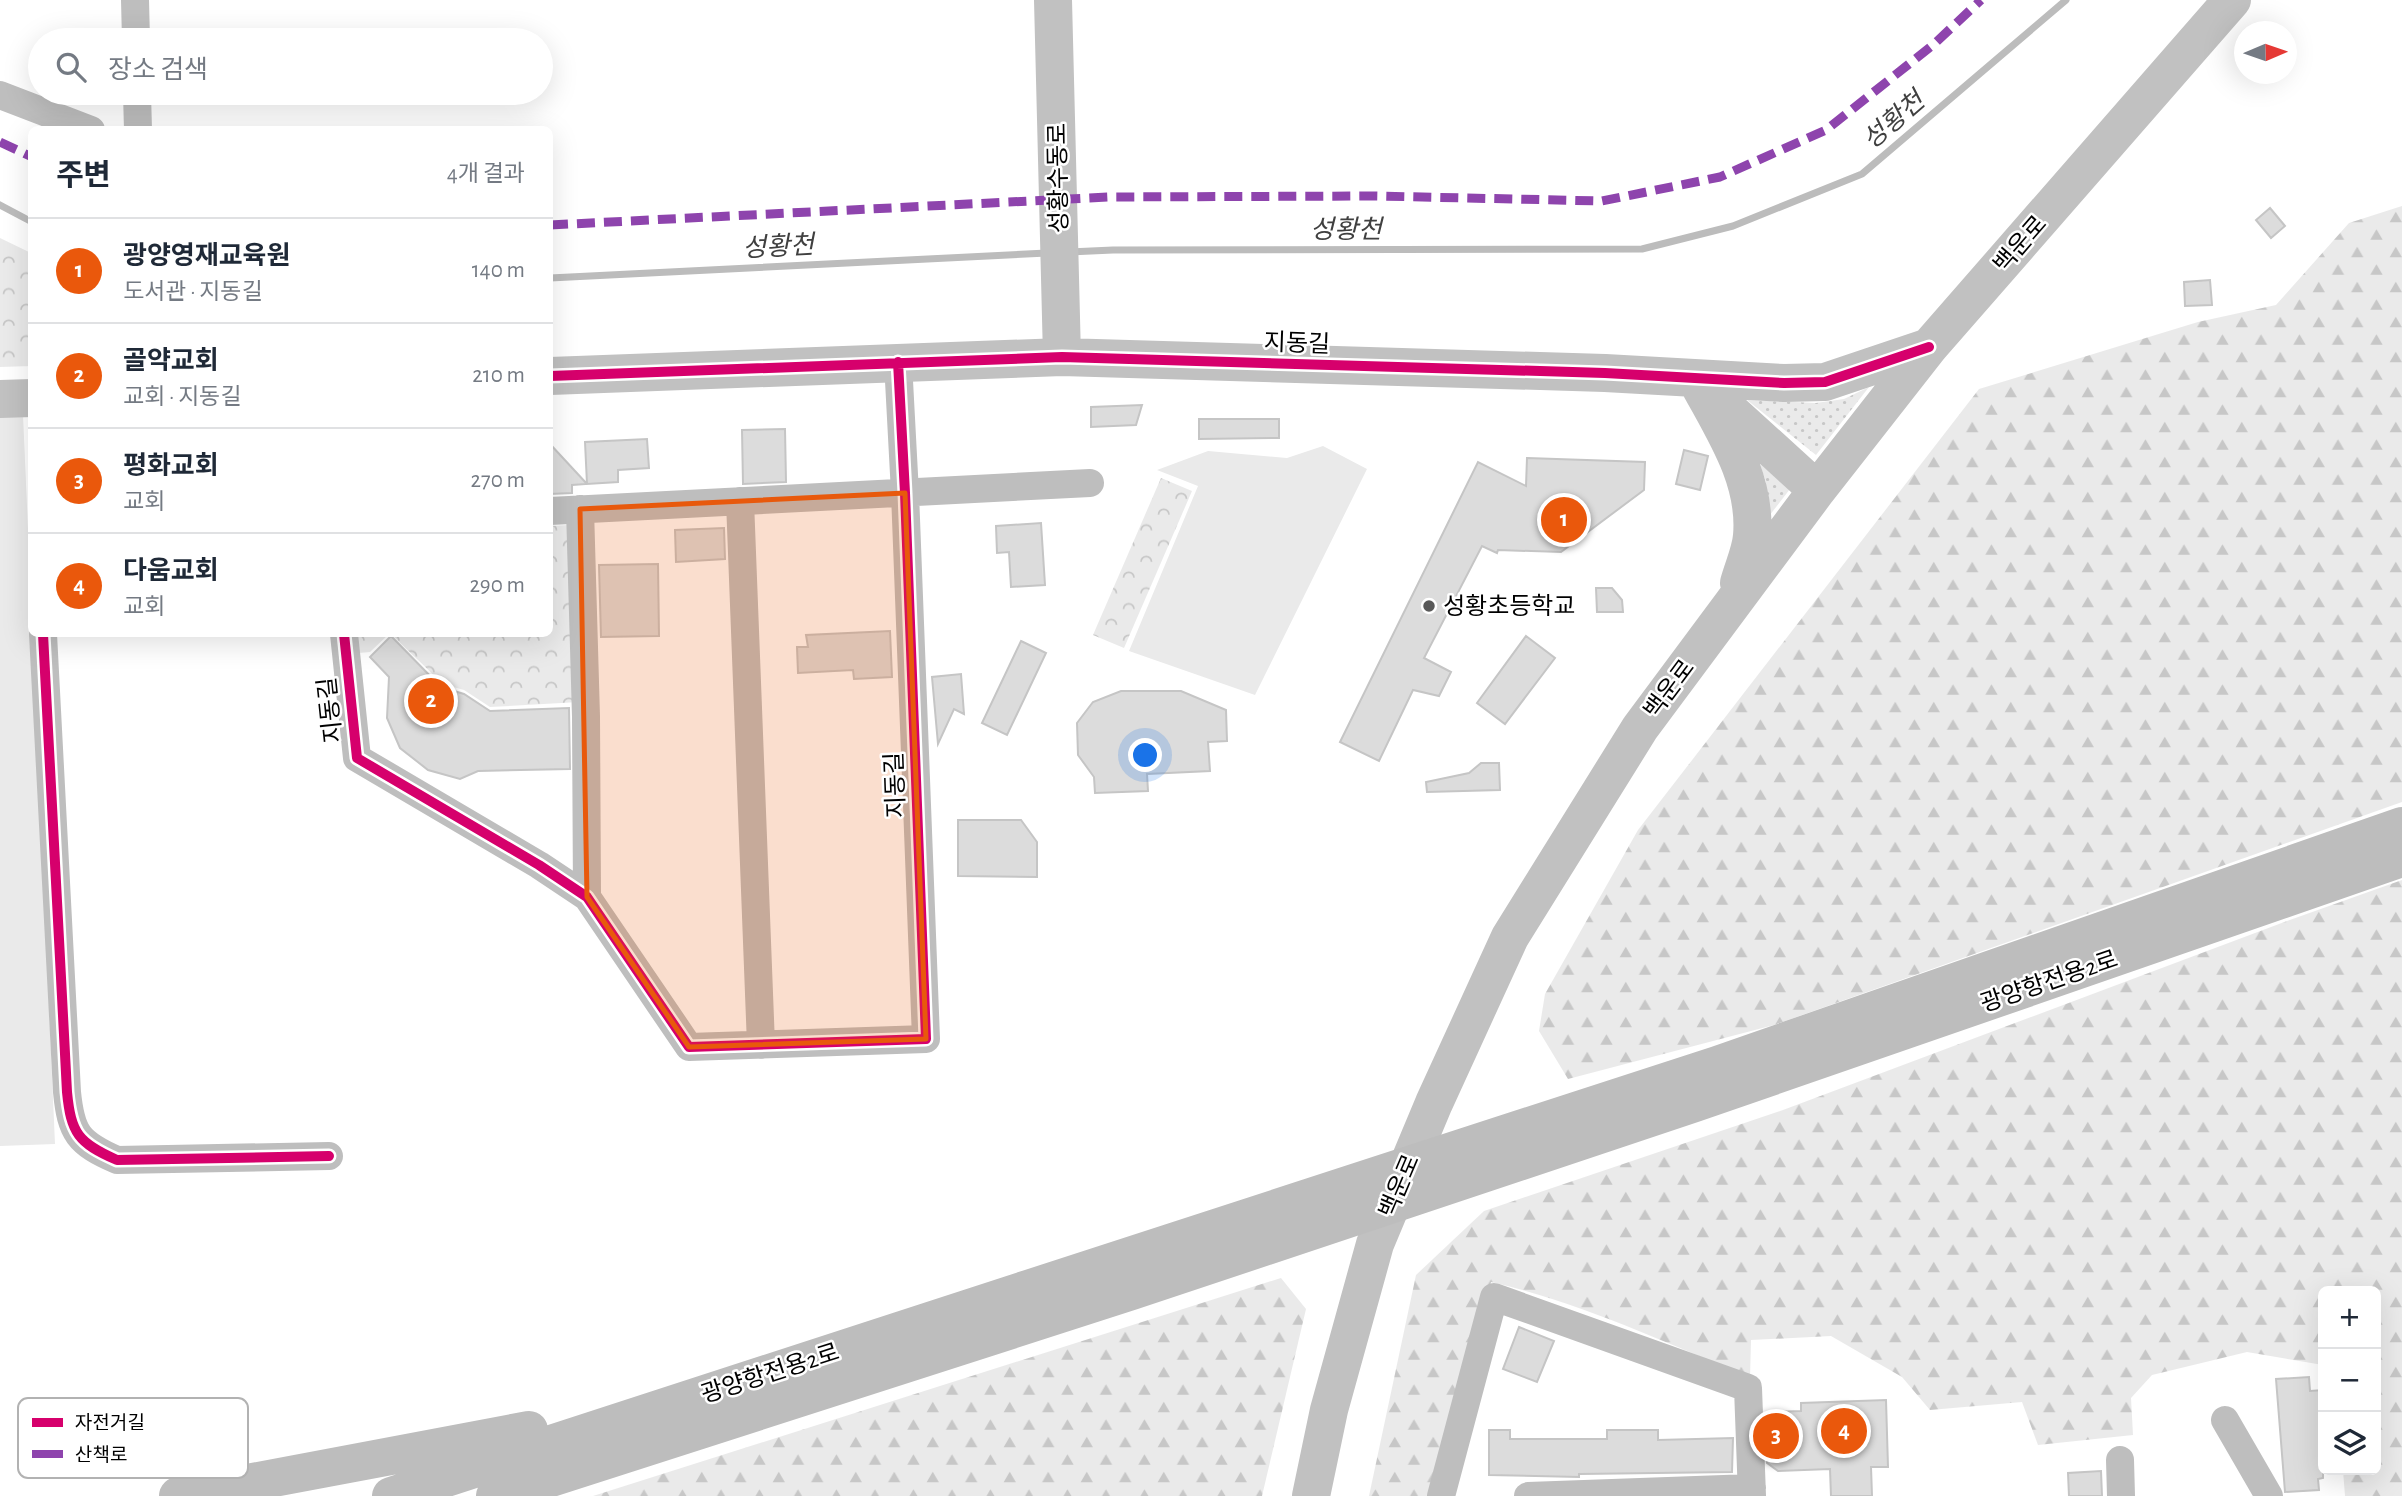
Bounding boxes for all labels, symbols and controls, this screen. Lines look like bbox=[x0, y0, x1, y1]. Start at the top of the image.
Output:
north arrow bbox=[2234, 21, 2297, 84]
search box bbox=[28, 28, 553, 105]
icon: search bbox=[52, 48, 90, 86]
text: 장소 검색 bbox=[108, 57, 208, 83]
water label: 성황천 bbox=[1857, 85, 1932, 154]
street label: 성황수동로 bbox=[1044, 123, 1072, 233]
text: 주변 bbox=[56, 161, 111, 191]
text: 4개 결과 bbox=[447, 163, 525, 186]
street label: 백운로 bbox=[1989, 211, 2052, 278]
water label: 성황천 bbox=[1310, 216, 1385, 243]
water label: 성황천 bbox=[741, 231, 818, 262]
text: 광양영재교육원 bbox=[123, 243, 290, 269]
text: 1 bbox=[75, 259, 83, 282]
text: 140 m bbox=[472, 259, 525, 282]
text: 도서관 · 지동길 bbox=[123, 281, 263, 304]
street label: 지동길 bbox=[1263, 330, 1331, 357]
text: 골약교회 bbox=[123, 348, 219, 374]
text: 2 bbox=[74, 364, 84, 387]
text: 210 m bbox=[472, 364, 525, 387]
text: 교회 · 지동길 bbox=[123, 386, 242, 409]
text: 평화교회 bbox=[123, 453, 219, 479]
text: 3 bbox=[74, 469, 84, 492]
text: 270 m bbox=[471, 469, 525, 492]
text: 교회 bbox=[123, 491, 165, 514]
pin: 1 bbox=[1541, 494, 1587, 546]
text: 다움교회 bbox=[123, 558, 219, 584]
text: 4 bbox=[73, 574, 85, 597]
text: 290 m bbox=[469, 574, 525, 597]
place label: 성황초등학교 bbox=[1443, 593, 1575, 619]
text: 교회 bbox=[123, 596, 165, 619]
marker: 성황초등학교 bbox=[1421, 598, 1437, 614]
street label: 백운로 bbox=[1639, 655, 1699, 723]
pin: 2 bbox=[408, 675, 454, 727]
street label: 지동길 bbox=[315, 676, 346, 744]
your location bbox=[1128, 738, 1162, 772]
street label: 지동길 bbox=[882, 751, 909, 819]
street label: 광양항전용2로 bbox=[1977, 946, 2121, 1017]
street label: 백운로 bbox=[1375, 1151, 1424, 1222]
map controls bbox=[2318, 1286, 2381, 1475]
button: + bbox=[2318, 1286, 2381, 1349]
street label: 광양항전용2로 bbox=[698, 1339, 842, 1408]
button: − bbox=[2318, 1349, 2381, 1412]
legend bbox=[18, 1398, 248, 1478]
pin: 4 bbox=[1821, 1405, 1867, 1457]
pin: 3 bbox=[1753, 1410, 1799, 1462]
button: layers bbox=[2318, 1412, 2381, 1475]
text: 자전거길 bbox=[75, 1413, 145, 1433]
text: 산책로 bbox=[75, 1445, 127, 1465]

